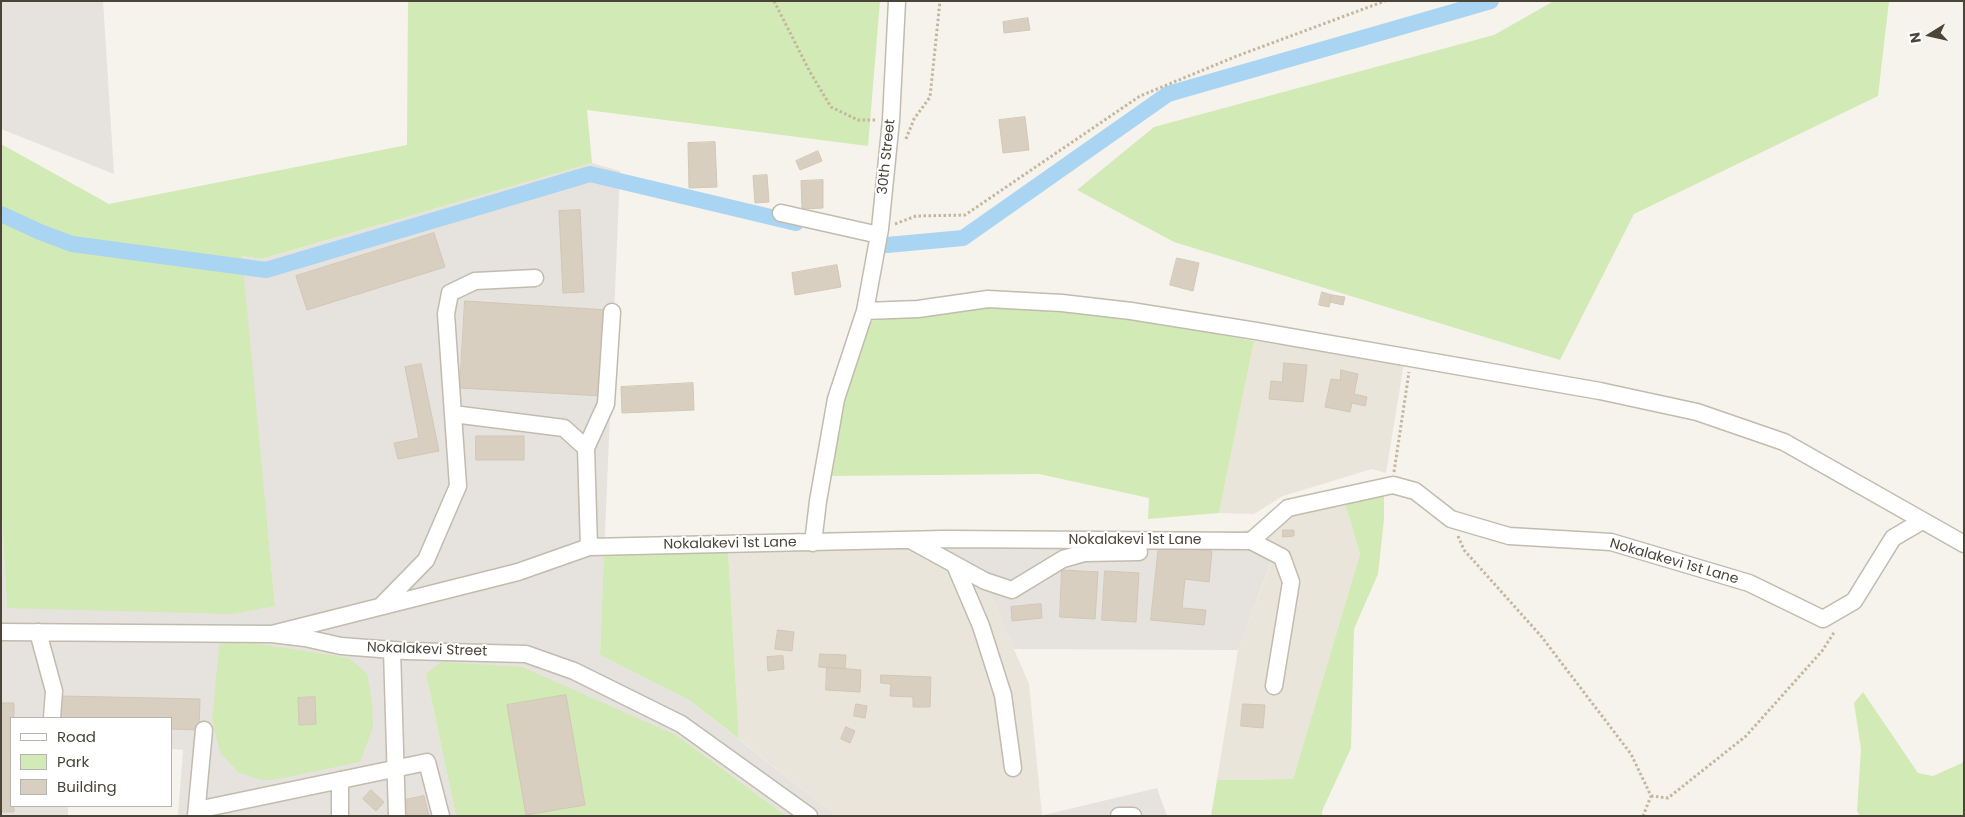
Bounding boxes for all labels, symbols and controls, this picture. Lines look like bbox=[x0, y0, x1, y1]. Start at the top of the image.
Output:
north arrow bbox=[1905, 10, 1955, 60]
text: N bbox=[1904, 31, 1926, 45]
street label: 30th Street bbox=[875, 118, 899, 196]
street label: Nokalakevi 1st Lane bbox=[1068, 532, 1202, 548]
street label: Nokalakevi 1st Lane bbox=[663, 534, 797, 554]
street label: Nokalakevi 1st Lane bbox=[1608, 536, 1740, 588]
street label: Nokalakevi Street bbox=[367, 640, 487, 660]
legend bbox=[10, 717, 172, 807]
text: Road bbox=[57, 726, 96, 747]
text: Park bbox=[57, 751, 89, 772]
text: Building bbox=[57, 776, 117, 797]

